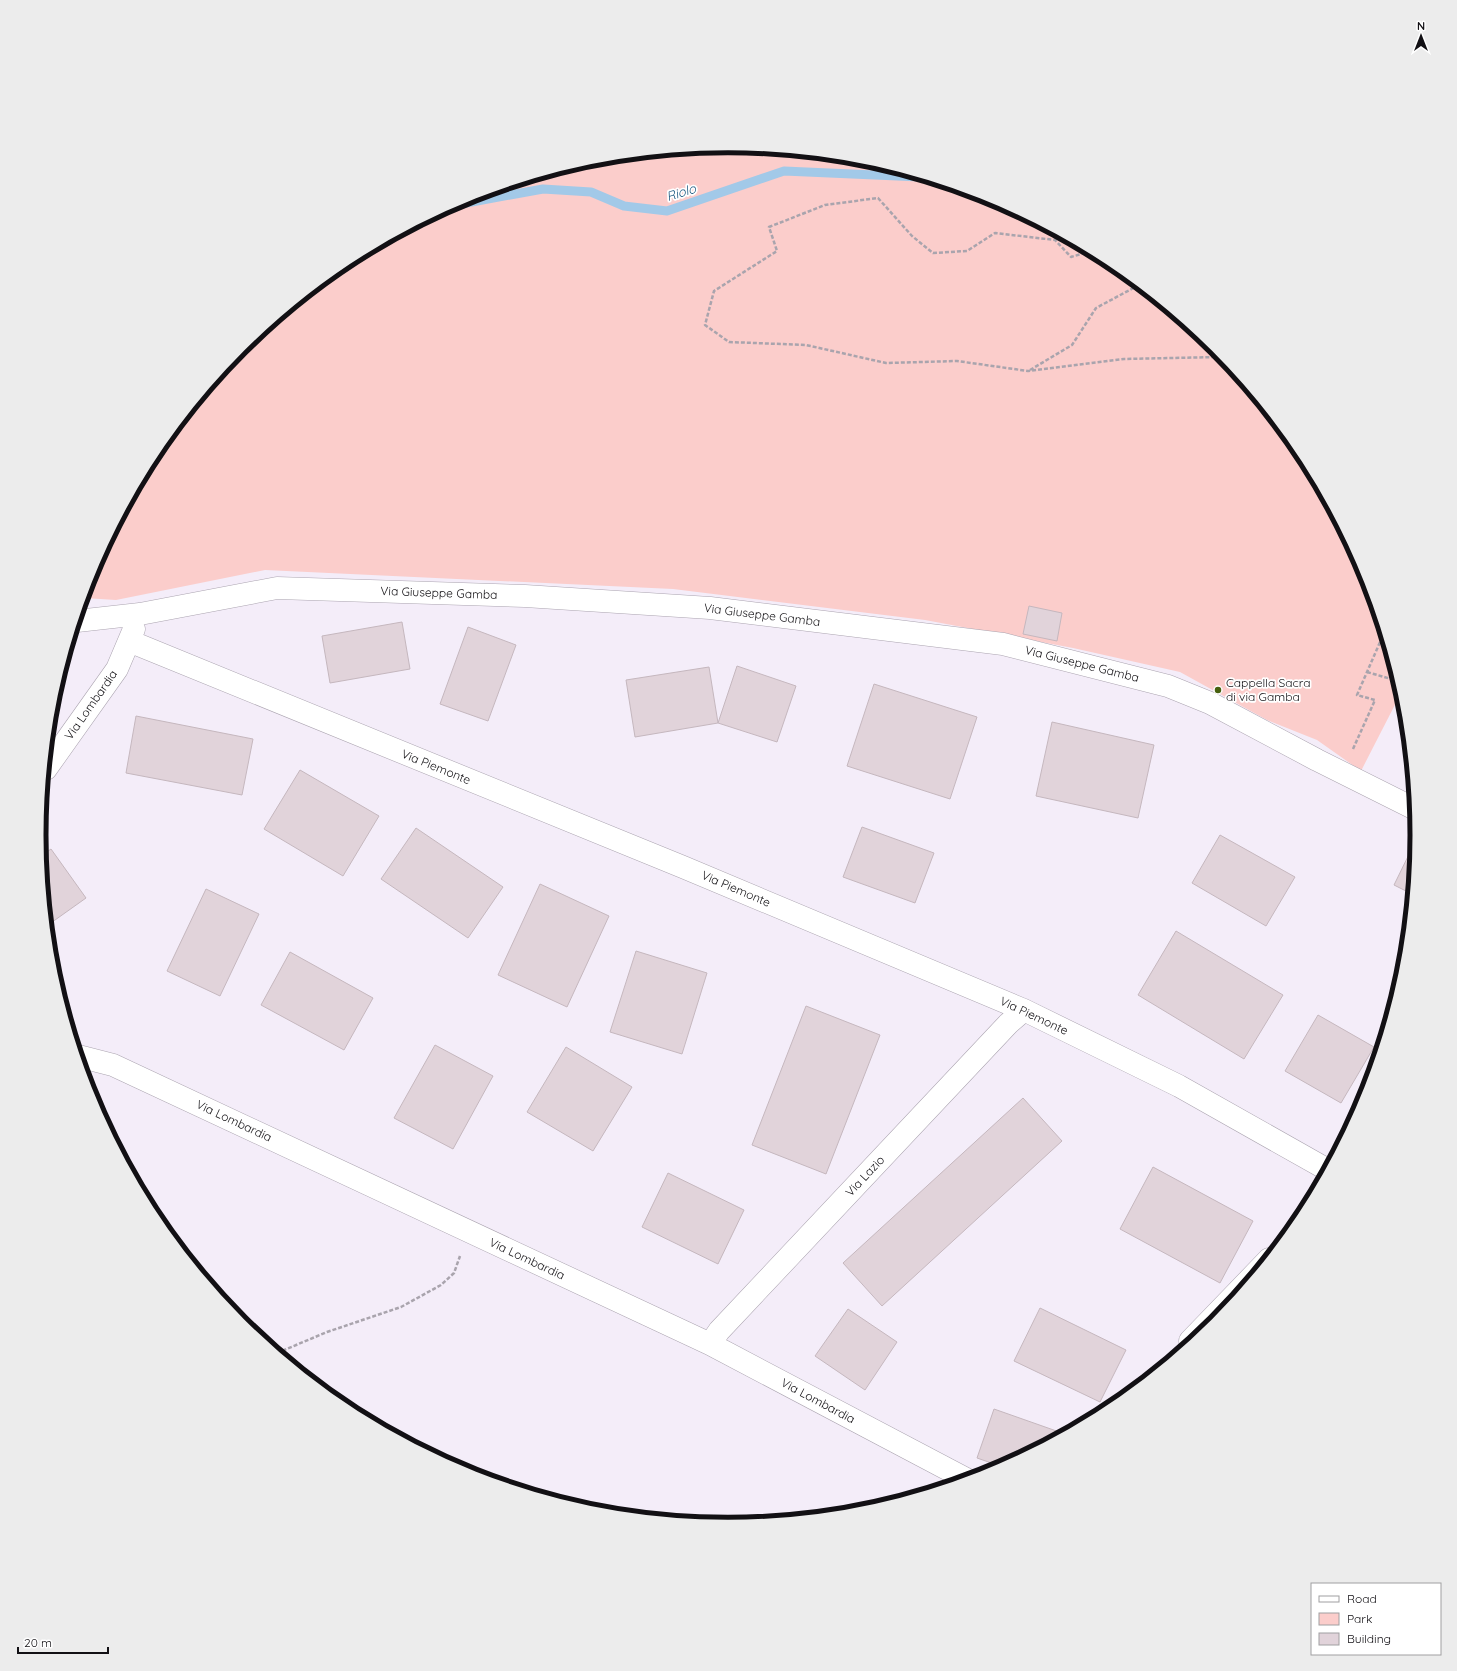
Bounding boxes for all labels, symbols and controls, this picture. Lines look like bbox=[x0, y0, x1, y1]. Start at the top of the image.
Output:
north arrow bbox=[1401, 16, 1441, 56]
text: N bbox=[1417, 19, 1425, 33]
water label: Riolo bbox=[664, 180, 699, 204]
street label: Via Giuseppe Gamba bbox=[380, 583, 498, 602]
street label: Via Giuseppe Gamba bbox=[703, 600, 821, 629]
street label: Via Giuseppe Gamba bbox=[1023, 642, 1141, 685]
street label: Via Lombardia bbox=[61, 667, 120, 742]
place label: Cappella Sacra di via Gamba bbox=[1226, 675, 1310, 704]
marker: Cappella Sacra di via Gamba bbox=[1213, 685, 1223, 695]
street label: Via Piemonte bbox=[399, 746, 473, 787]
street label: Via Piemonte bbox=[699, 867, 773, 910]
street label: Via Piemonte bbox=[998, 993, 1071, 1038]
street label: Via Lombardia bbox=[194, 1096, 274, 1145]
street label: Via Lazio bbox=[842, 1152, 887, 1199]
street label: Via Lombardia bbox=[487, 1234, 567, 1283]
street label: Via Lombardia bbox=[779, 1375, 858, 1426]
legend bbox=[1311, 1583, 1441, 1655]
text: Road bbox=[1347, 1591, 1377, 1606]
text: Park bbox=[1347, 1611, 1372, 1626]
scale bar bbox=[18, 1629, 108, 1655]
text: Building bbox=[1347, 1631, 1391, 1646]
text: 20 m bbox=[24, 1635, 52, 1650]

